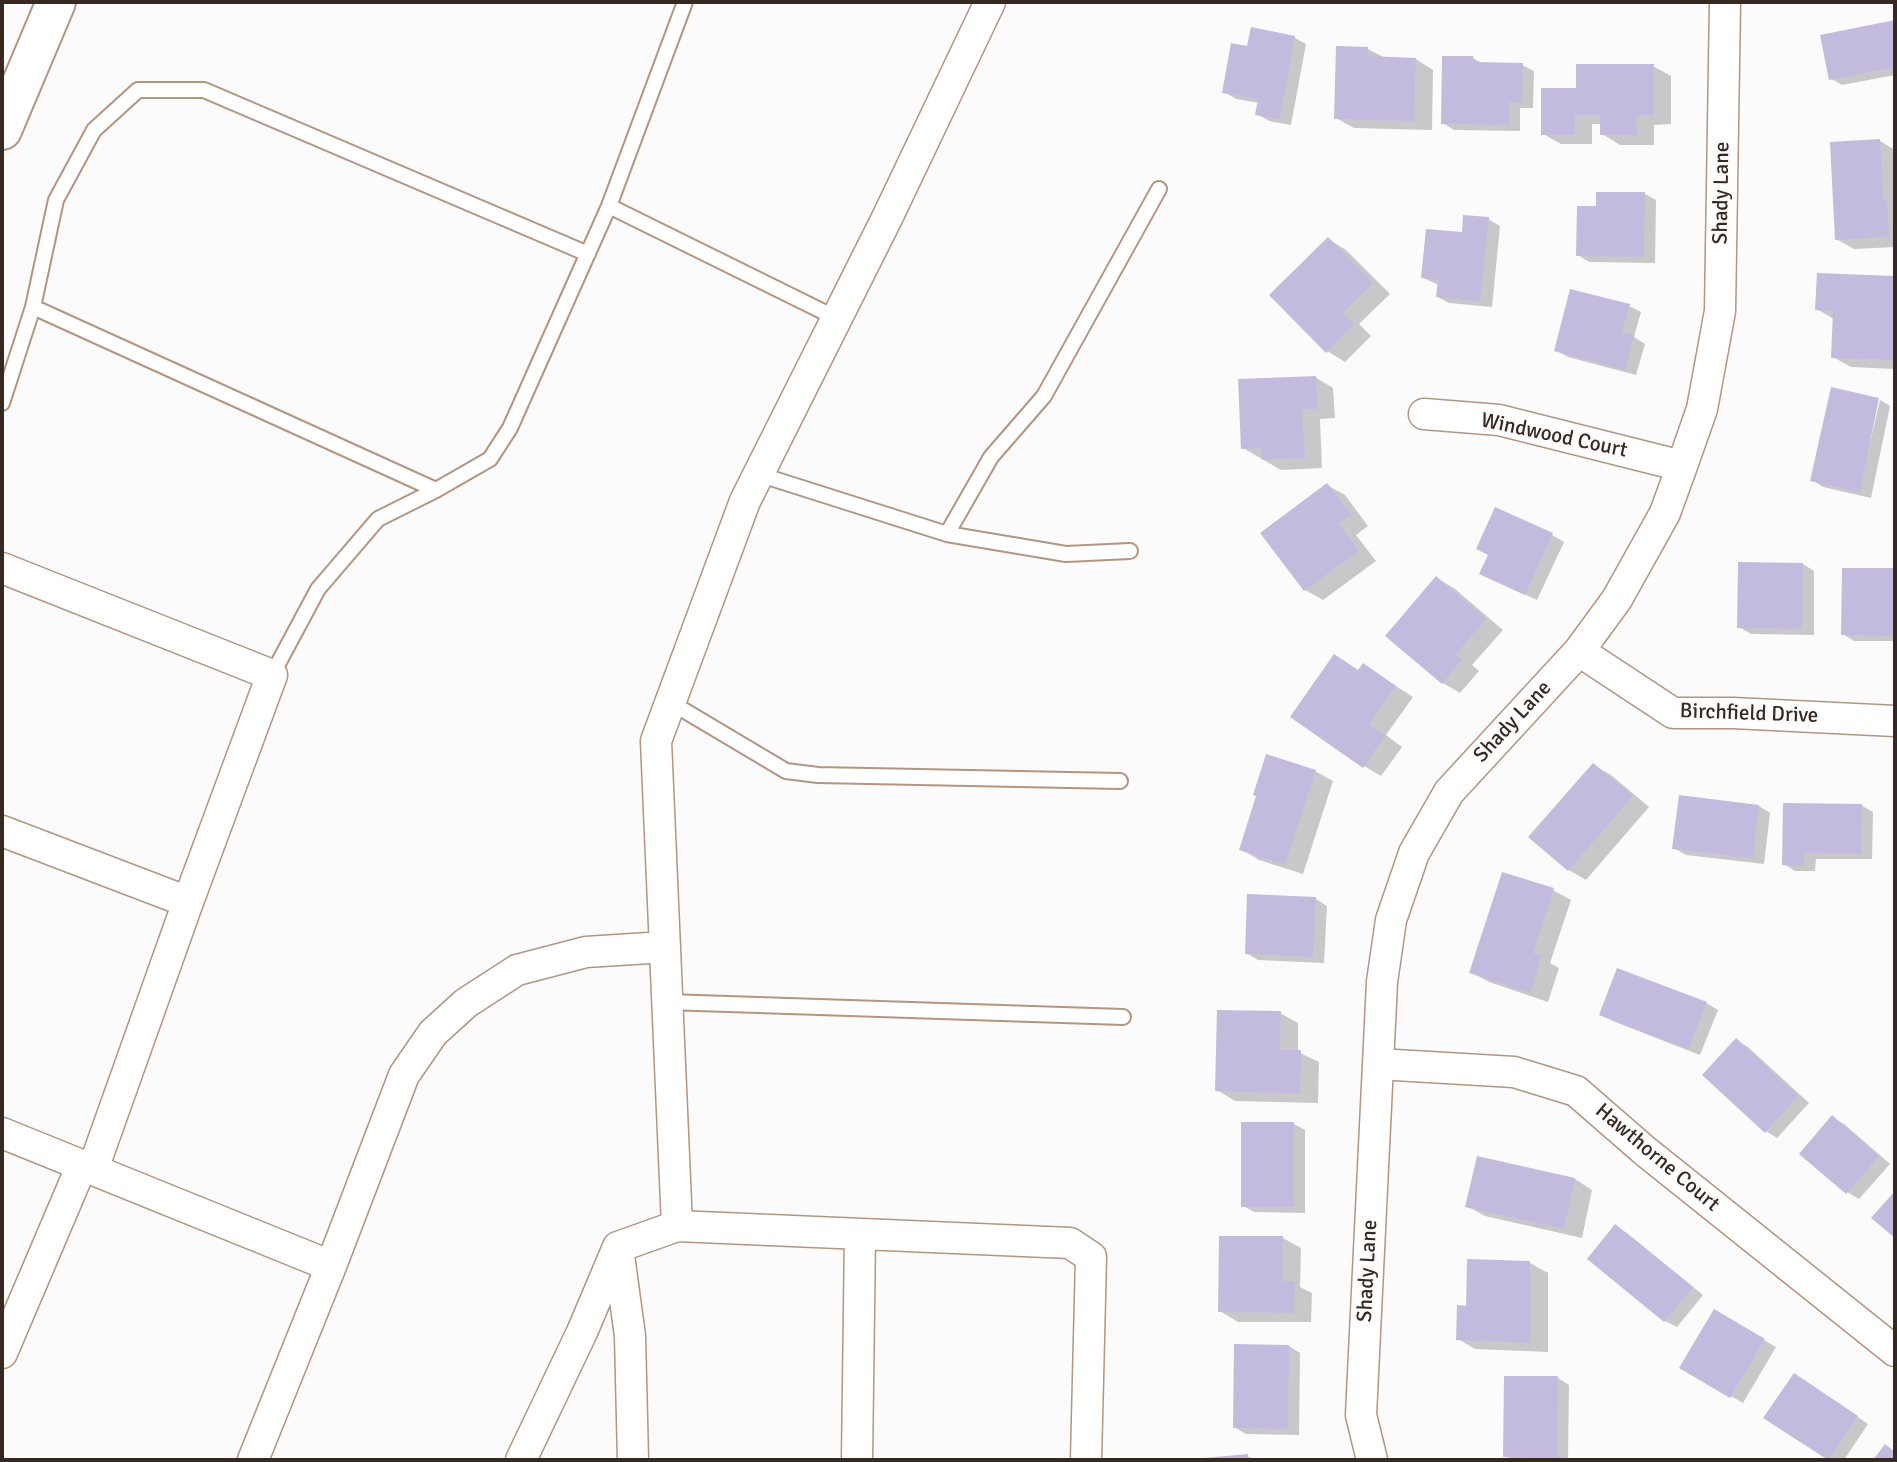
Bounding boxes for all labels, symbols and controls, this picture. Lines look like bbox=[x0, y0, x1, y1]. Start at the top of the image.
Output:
street label: Shady Lane bbox=[1709, 141, 1735, 245]
street label: Windwood Court bbox=[1478, 408, 1630, 464]
street label: Shady Lane bbox=[1469, 676, 1557, 768]
street label: Birchfield Drive bbox=[1679, 699, 1819, 729]
street label: Hawthorne Court bbox=[1590, 1099, 1724, 1217]
street label: Shady Lane bbox=[1353, 1219, 1383, 1323]

